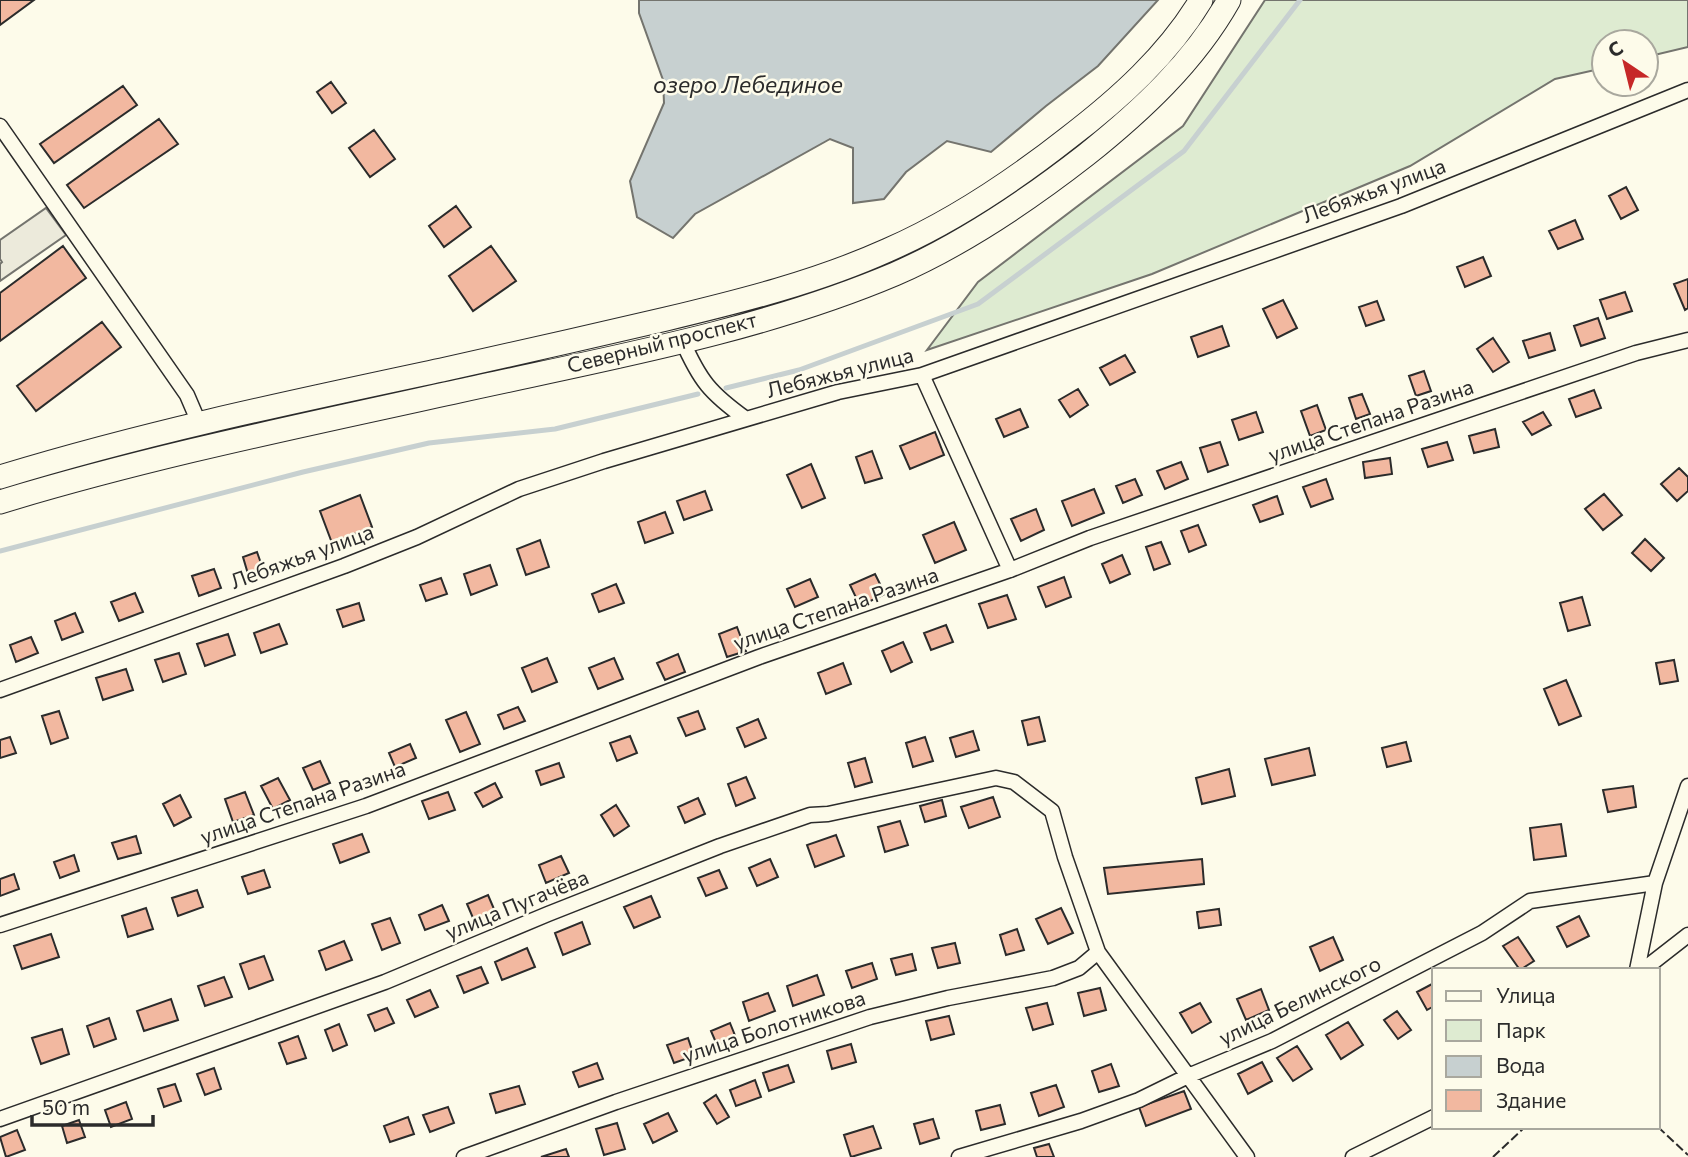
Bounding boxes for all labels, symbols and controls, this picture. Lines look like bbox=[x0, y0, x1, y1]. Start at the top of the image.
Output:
north arrow bbox=[1590, 28, 1660, 98]
text: С bbox=[1603, 36, 1627, 62]
water label: озеро Лебединое bbox=[653, 70, 843, 98]
street label: Лебяжья улица bbox=[1298, 152, 1448, 227]
street label: Северный проспект bbox=[564, 306, 759, 377]
street label: Лебяжья улица bbox=[764, 341, 916, 402]
street label: улица Степана Разина bbox=[1265, 373, 1476, 466]
street label: Лебяжья улица bbox=[226, 518, 376, 593]
street label: улица Степана Разина bbox=[730, 561, 941, 654]
street label: улица Степана Разина bbox=[197, 755, 408, 848]
street label: улица Пугачёва bbox=[441, 863, 592, 944]
street label: улица Белинского bbox=[1214, 950, 1384, 1050]
legend bbox=[1432, 968, 1660, 1129]
text: Улица bbox=[1496, 982, 1555, 1007]
street label: улица Болотникова bbox=[679, 984, 868, 1067]
text: Парк bbox=[1496, 1017, 1546, 1042]
text: Вода bbox=[1496, 1052, 1545, 1077]
scale bar bbox=[32, 1084, 152, 1128]
text: Здание bbox=[1496, 1087, 1566, 1112]
text: 50 m bbox=[42, 1094, 90, 1119]

